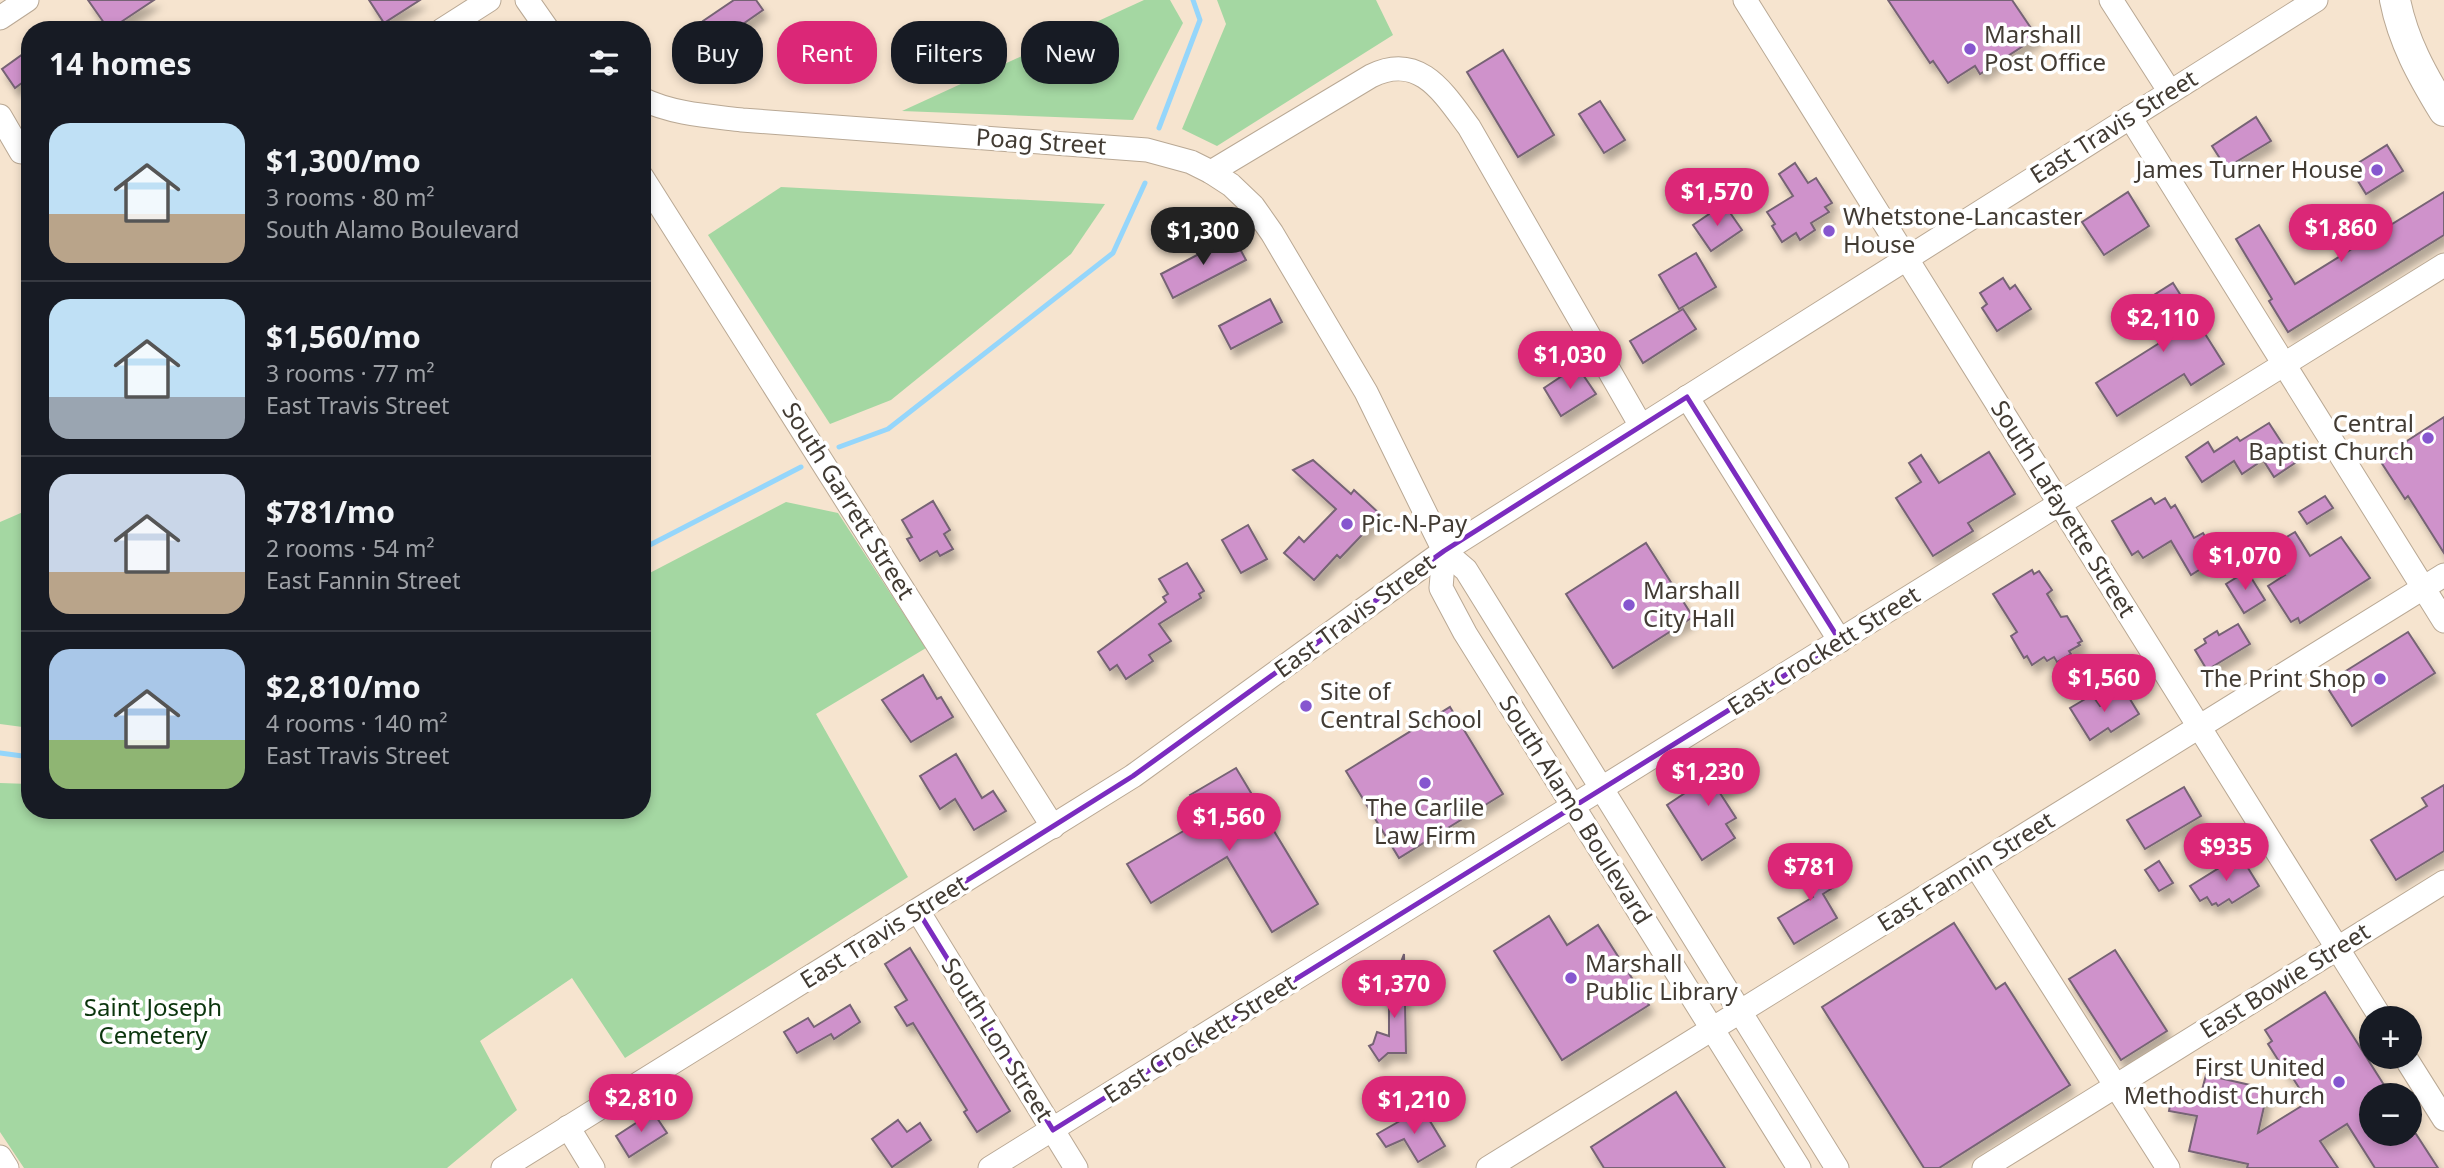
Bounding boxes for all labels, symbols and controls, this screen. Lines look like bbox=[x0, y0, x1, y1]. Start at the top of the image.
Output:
place label: Marshall Post Office bbox=[1984, 17, 2106, 78]
chip: Buy bbox=[672, 21, 763, 84]
chip: Rent bbox=[777, 21, 877, 84]
chip: Filters bbox=[891, 21, 1007, 84]
chip: New bbox=[1021, 21, 1119, 84]
marker: Marshall Post Office bbox=[1962, 41, 1978, 57]
text: 14 homes bbox=[49, 43, 192, 84]
icon: filters bbox=[585, 44, 623, 82]
street label: East Travis Street bbox=[2023, 61, 2203, 190]
street label: Poag Street bbox=[975, 119, 1108, 162]
text: $1,300/mo bbox=[266, 140, 421, 181]
icon: home bbox=[105, 151, 189, 235]
place label: James Turner House bbox=[2134, 152, 2363, 185]
marker: James Turner House bbox=[2369, 162, 2385, 178]
pin: $1,570 bbox=[1660, 168, 1774, 228]
text: $1,570 bbox=[1681, 175, 1753, 207]
text: 3 rooms · 80 m² bbox=[266, 181, 435, 213]
place label: Whetstone-Lancaster House bbox=[1843, 199, 2083, 260]
pin: $1,860 bbox=[2284, 204, 2398, 264]
pin: $1,300 bbox=[1146, 208, 1260, 267]
text: $1,860 bbox=[2305, 211, 2377, 243]
text: South Alamo Boulevard bbox=[266, 213, 519, 245]
text: $1,300 bbox=[1167, 214, 1239, 246]
marker: Whetstone-Lancaster House bbox=[1821, 223, 1837, 239]
pin: $2,110 bbox=[2106, 294, 2220, 354]
text: $2,110 bbox=[2127, 301, 2199, 333]
text: $1,560/mo bbox=[266, 316, 421, 357]
icon: home bbox=[105, 327, 189, 411]
pin: $1,030 bbox=[1513, 332, 1627, 391]
text: $1,030 bbox=[1534, 338, 1606, 370]
text: 3 rooms · 77 m² bbox=[266, 357, 435, 389]
text: East Travis Street bbox=[266, 389, 449, 421]
street label: South Lafayette Street bbox=[1984, 393, 2145, 623]
street label: South Garrett Street bbox=[775, 395, 923, 605]
place label: Central Baptist Church bbox=[2248, 406, 2414, 467]
marker: Central Baptist Church bbox=[2420, 430, 2436, 446]
text: $781/mo bbox=[266, 491, 395, 532]
icon: home bbox=[105, 502, 189, 586]
place label: Pic-N-Pay bbox=[1361, 506, 1468, 539]
marker: Pic-N-Pay bbox=[1339, 516, 1355, 532]
text: 2 rooms · 54 m² bbox=[266, 532, 435, 564]
pin: $1,070 bbox=[2188, 532, 2302, 592]
text: $1,070 bbox=[2209, 539, 2281, 571]
street label: East Travis Street bbox=[1267, 545, 1441, 684]
text: East Fannin Street bbox=[266, 564, 461, 596]
place label: Marshall City Hall bbox=[1643, 573, 1740, 634]
street label: East Crockett Street bbox=[1721, 577, 1926, 722]
marker: Marshall City Hall bbox=[1621, 597, 1637, 613]
pin: $1,560 bbox=[2047, 654, 2161, 714]
text: $1,560 bbox=[2068, 661, 2140, 693]
place label: The Print Shop bbox=[2200, 661, 2366, 694]
text: $2,810/mo bbox=[266, 666, 421, 707]
marker: The Print Shop bbox=[2372, 671, 2388, 687]
place label: Site of Central School bbox=[1320, 674, 1482, 735]
icon: home bbox=[105, 677, 189, 761]
street label: South Alamo Boulevard bbox=[1492, 688, 1660, 930]
marker: Site of Central School bbox=[1298, 698, 1314, 714]
text: 4 rooms · 140 m² bbox=[266, 707, 448, 739]
text: East Travis Street bbox=[266, 739, 449, 771]
pin: $1,230 bbox=[1651, 748, 1765, 808]
text: $1,230 bbox=[1672, 755, 1744, 787]
marker: The Carlile Law Firm bbox=[1417, 775, 1433, 791]
place label: The Carlile Law Firm bbox=[1366, 790, 1484, 851]
pin: $1,560 bbox=[1172, 794, 1286, 853]
text: $1,560 bbox=[1193, 800, 1265, 832]
street label: East Fannin Street bbox=[1870, 803, 2060, 939]
pin: $935 bbox=[2185, 824, 2267, 883]
text: $935 bbox=[2200, 830, 2252, 862]
pin: $781 bbox=[1769, 844, 1851, 903]
text: $781 bbox=[1784, 850, 1836, 882]
street label: East Travis Street bbox=[793, 866, 973, 995]
street label: East Bowie Street bbox=[2193, 914, 2376, 1045]
place label: Marshall Public Library bbox=[1585, 946, 1739, 1007]
street label: South Lon Street bbox=[935, 951, 1062, 1128]
pin: $1,370 bbox=[1337, 960, 1451, 1020]
street label: East Crockett Street bbox=[1097, 965, 1302, 1110]
text: $1,370 bbox=[1358, 967, 1430, 999]
marker: Marshall Public Library bbox=[1563, 970, 1579, 986]
park label: Saint Joseph Cemetery bbox=[84, 990, 222, 1051]
map controls bbox=[2359, 1006, 2422, 1146]
button: + bbox=[2359, 1006, 2422, 1069]
place label: First United Methodist Church bbox=[2124, 1050, 2325, 1111]
pin: $2,810 bbox=[584, 1074, 698, 1134]
marker: First United Methodist Church bbox=[2331, 1074, 2347, 1090]
pin: $1,210 bbox=[1357, 1076, 1471, 1136]
text: $2,810 bbox=[605, 1081, 677, 1113]
text: $1,210 bbox=[1378, 1083, 1450, 1115]
button: − bbox=[2359, 1083, 2422, 1146]

